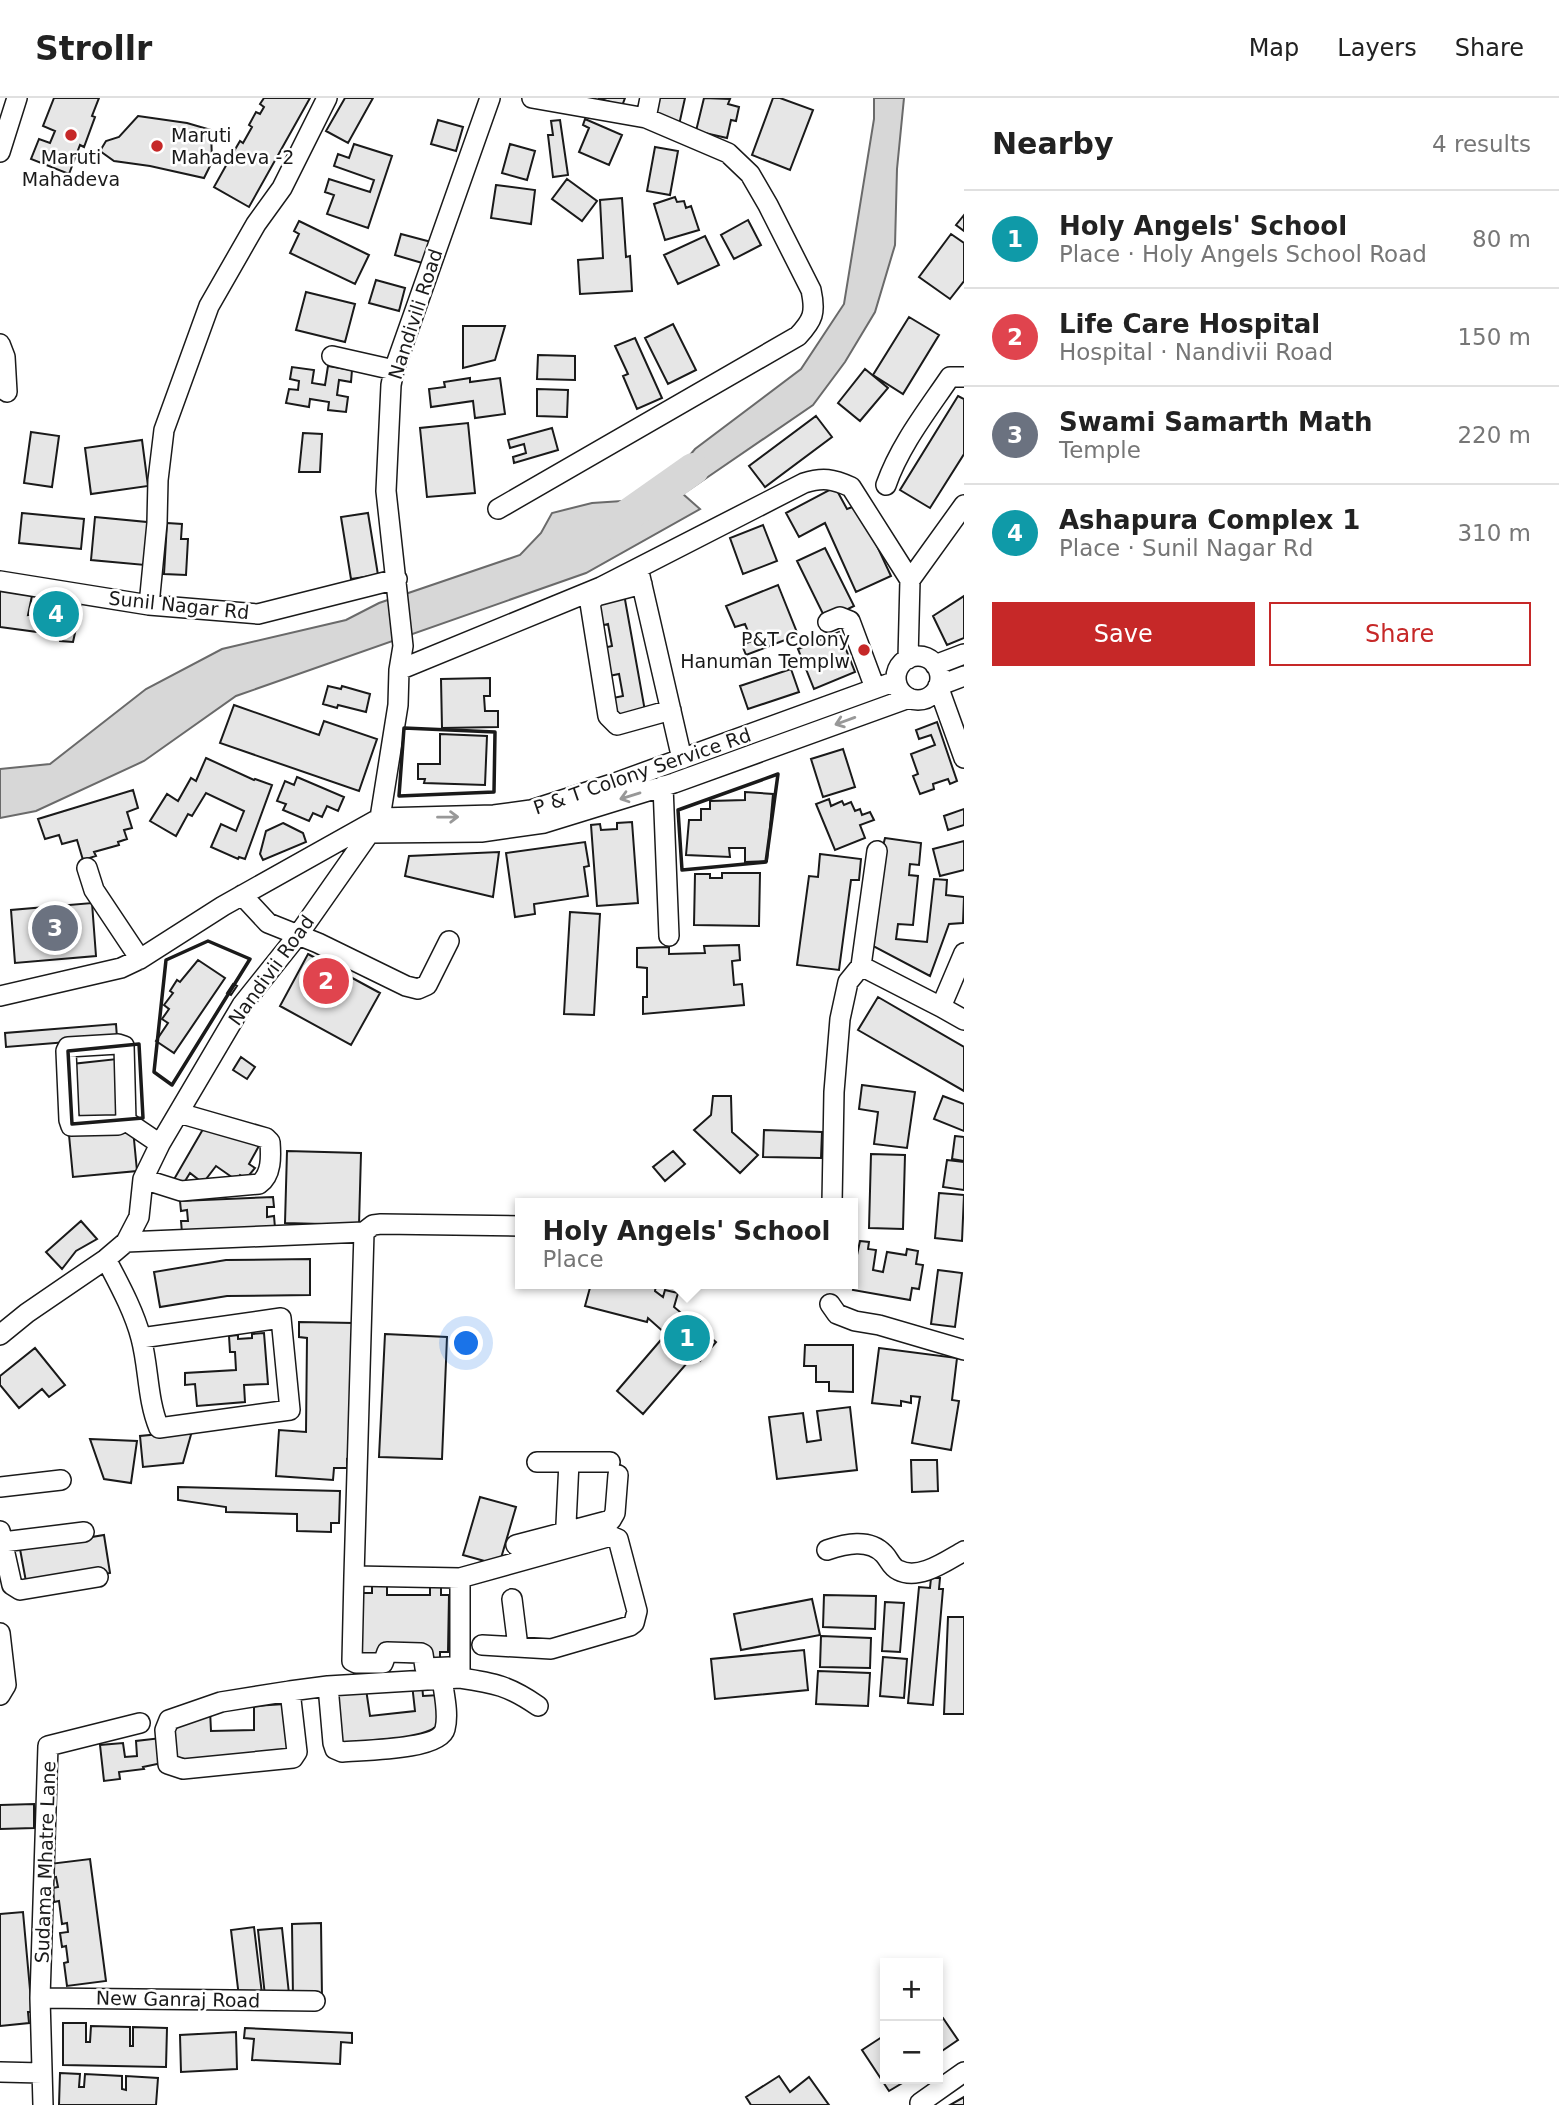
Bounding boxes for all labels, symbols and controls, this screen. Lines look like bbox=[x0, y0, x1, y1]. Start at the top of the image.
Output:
text: Strollr bbox=[35, 29, 152, 68]
text: Map bbox=[1249, 34, 1299, 62]
text: Layers bbox=[1337, 34, 1417, 62]
text: Share bbox=[1455, 34, 1524, 62]
place label: Maruti Mahadeva -2 bbox=[171, 124, 294, 168]
text: Nearby bbox=[992, 126, 1114, 161]
marker: Maruti Mahadeva bbox=[63, 127, 79, 143]
text: 4 results bbox=[1432, 131, 1531, 157]
marker: Maruti Mahadeva -2 bbox=[149, 138, 165, 154]
place label: Maruti Mahadeva bbox=[22, 146, 120, 190]
text: Holy Angels' School bbox=[1059, 211, 1347, 241]
text: 1 bbox=[1007, 226, 1023, 252]
text: 80 m bbox=[1472, 226, 1531, 252]
text: Place · Holy Angels School Road bbox=[1059, 241, 1427, 267]
street label: Nandivili Road bbox=[384, 246, 446, 382]
text: Life Care Hospital bbox=[1059, 309, 1320, 339]
text: 2 bbox=[1007, 324, 1023, 350]
text: 150 m bbox=[1457, 324, 1531, 350]
text: Hospital · Nandivii Road bbox=[1059, 339, 1333, 365]
text: Swami Samarth Math bbox=[1059, 407, 1372, 437]
text: 3 bbox=[1007, 422, 1023, 448]
text: 220 m bbox=[1457, 422, 1531, 448]
text: Temple bbox=[1059, 437, 1141, 463]
text: Ashapura Complex 1 bbox=[1059, 505, 1360, 535]
text: 4 bbox=[1007, 520, 1023, 546]
text: 310 m bbox=[1457, 520, 1531, 546]
text: Place · Sunil Nagar Rd bbox=[1059, 535, 1313, 561]
street label: Sunil Nagar Rd bbox=[108, 587, 250, 623]
pin: 4 bbox=[33, 588, 79, 640]
button: Save bbox=[992, 602, 1255, 666]
button: Share bbox=[1269, 602, 1531, 666]
place label: P&T Colony Hanuman Templw bbox=[680, 628, 850, 672]
marker: P&T Colony Hanuman Templw bbox=[856, 642, 872, 658]
one-way arrow bbox=[834, 716, 856, 728]
street label: P & T Colony Service Rd bbox=[530, 723, 754, 819]
one-way arrow bbox=[619, 791, 641, 804]
one-way arrow bbox=[437, 810, 460, 823]
pin: 3 bbox=[32, 902, 78, 954]
street label: Nandivii Road bbox=[224, 911, 318, 1029]
pin: 2 bbox=[303, 955, 349, 1007]
popup bbox=[515, 1198, 858, 1289]
text: Holy Angels' School bbox=[542, 1216, 831, 1246]
text: Place bbox=[542, 1246, 604, 1272]
pin: 1 bbox=[664, 1312, 710, 1364]
your location bbox=[449, 1326, 483, 1360]
street label: Sudama Mhatre Lane bbox=[30, 1760, 60, 1964]
map controls bbox=[880, 1958, 943, 2084]
button: + bbox=[880, 1958, 943, 2021]
street label: New Ganraj Road bbox=[96, 1987, 260, 2011]
button: − bbox=[880, 2021, 943, 2084]

